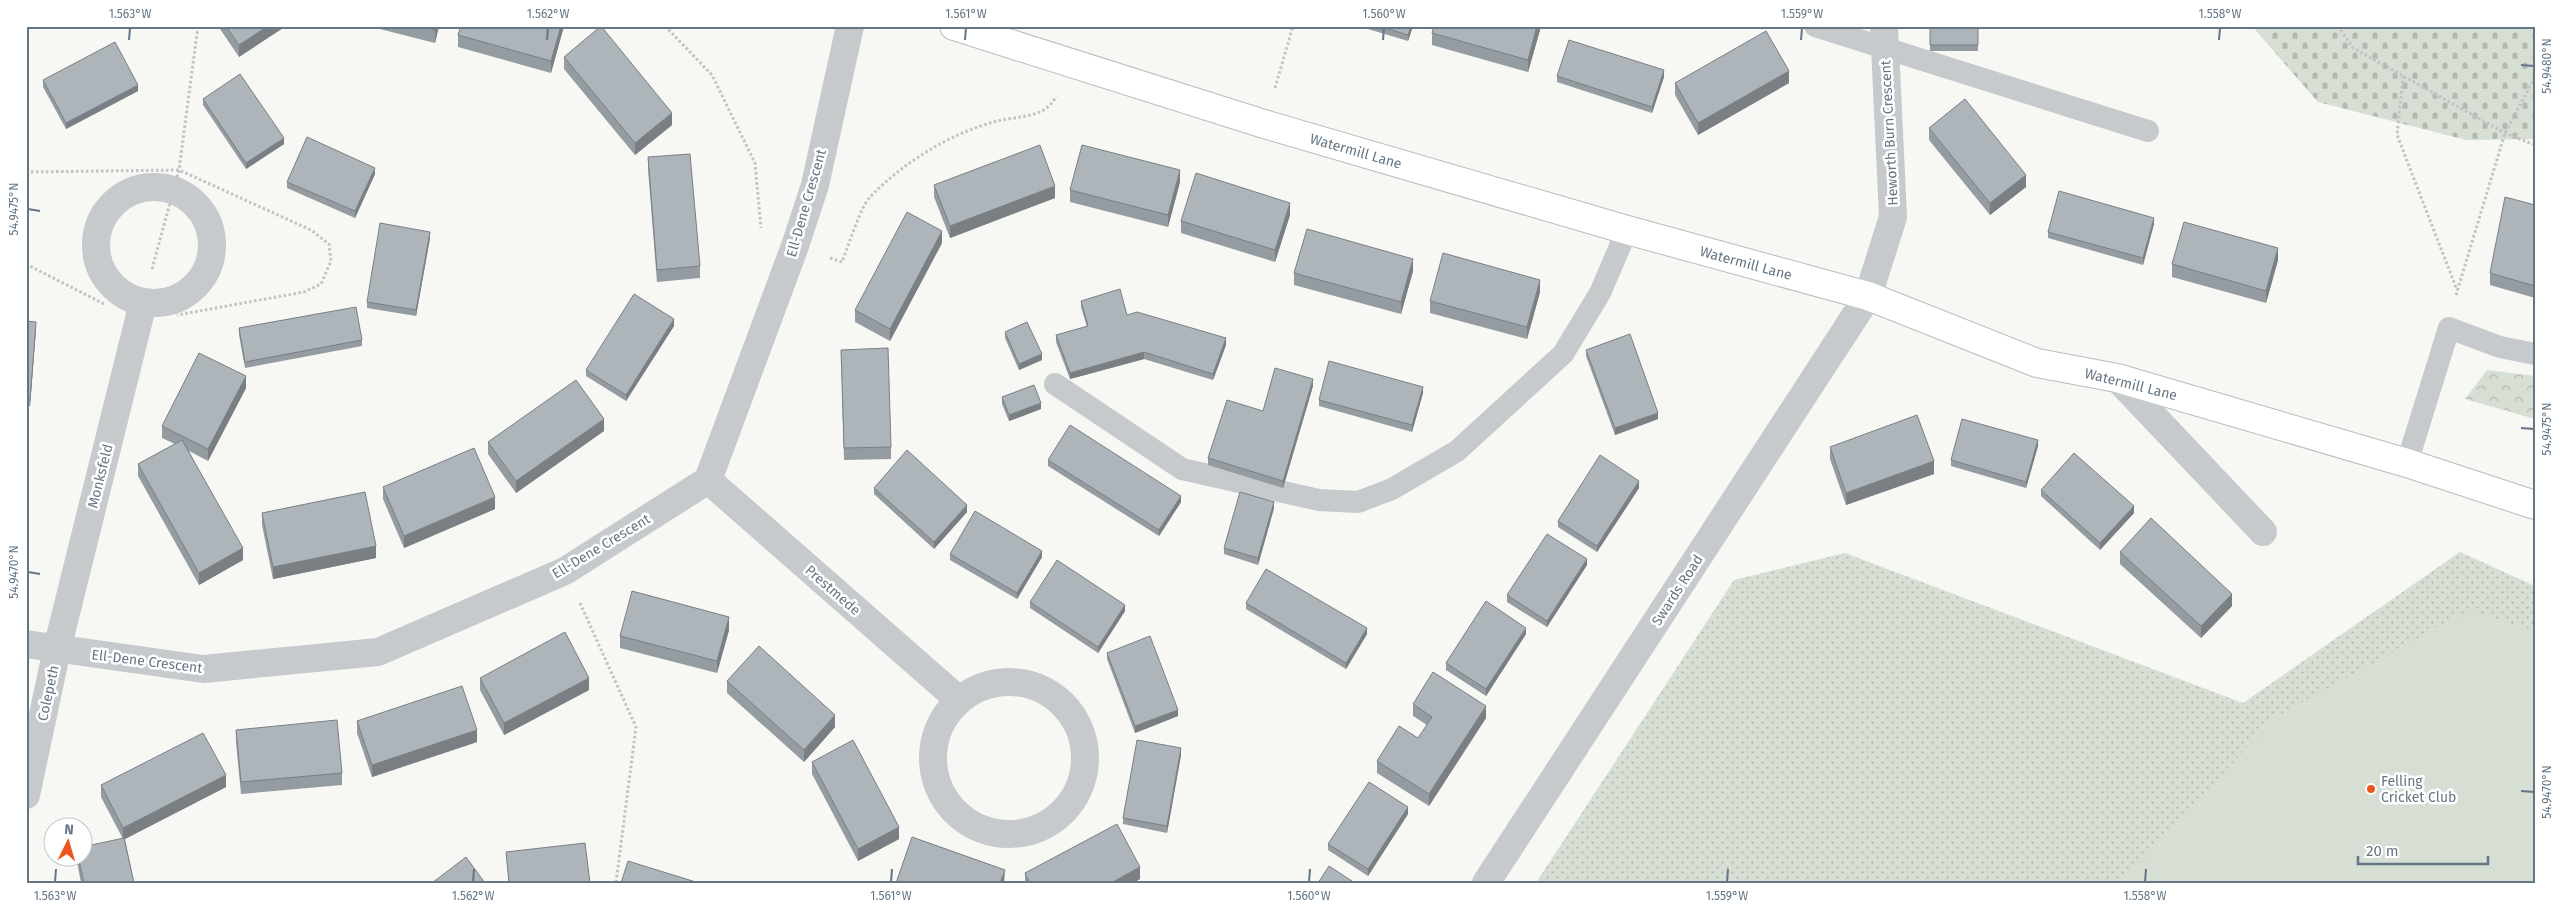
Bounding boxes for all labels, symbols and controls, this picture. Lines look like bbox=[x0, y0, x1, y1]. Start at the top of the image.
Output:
text: 1.563°W bbox=[109, 7, 151, 21]
text: 1.562°W bbox=[527, 7, 569, 21]
text: 1.561°W bbox=[945, 7, 987, 21]
text: 1.560°W bbox=[1362, 7, 1406, 21]
text: 1.559°W bbox=[1781, 7, 1823, 21]
text: 1.558°W bbox=[2199, 7, 2242, 21]
text: 54.9480°N bbox=[2540, 38, 2554, 94]
street label: Heworth Burn Crescent bbox=[1877, 59, 1902, 206]
street label: Watermill Lane bbox=[1308, 130, 1404, 173]
street label: Ell-Dene Crescent bbox=[783, 146, 830, 259]
text: 54.9475°N bbox=[7, 183, 21, 235]
street label: Watermill Lane bbox=[1698, 243, 1794, 284]
street label: Watermill Lane bbox=[2083, 365, 2179, 404]
text: 54.9475°N bbox=[2540, 403, 2554, 455]
street label: Monksfeld bbox=[84, 442, 117, 510]
street label: Ell-Dene Crescent bbox=[549, 510, 654, 582]
text: 54.9470°N bbox=[7, 545, 21, 599]
street label: Swards Road bbox=[1648, 552, 1707, 629]
street label: Prestmede bbox=[802, 562, 864, 619]
street label: Ell-Dene Crescent bbox=[91, 646, 204, 677]
street label: Colepeth bbox=[34, 664, 63, 723]
text: 54.9470°N bbox=[2540, 765, 2554, 819]
place label: Felling Cricket Club bbox=[2381, 773, 2456, 806]
marker: Felling Cricket Club bbox=[2365, 783, 2377, 795]
north arrow bbox=[42, 816, 92, 866]
text: N bbox=[64, 821, 74, 838]
scale bar bbox=[2358, 834, 2488, 866]
text: 20 m bbox=[2366, 842, 2399, 860]
text: 1.563°W bbox=[34, 889, 76, 903]
text: 1.562°W bbox=[452, 889, 494, 903]
text: 1.561°W bbox=[870, 889, 912, 903]
text: 1.560°W bbox=[1287, 889, 1331, 903]
text: 1.559°W bbox=[1706, 889, 1748, 903]
text: 1.558°W bbox=[2124, 889, 2167, 903]

